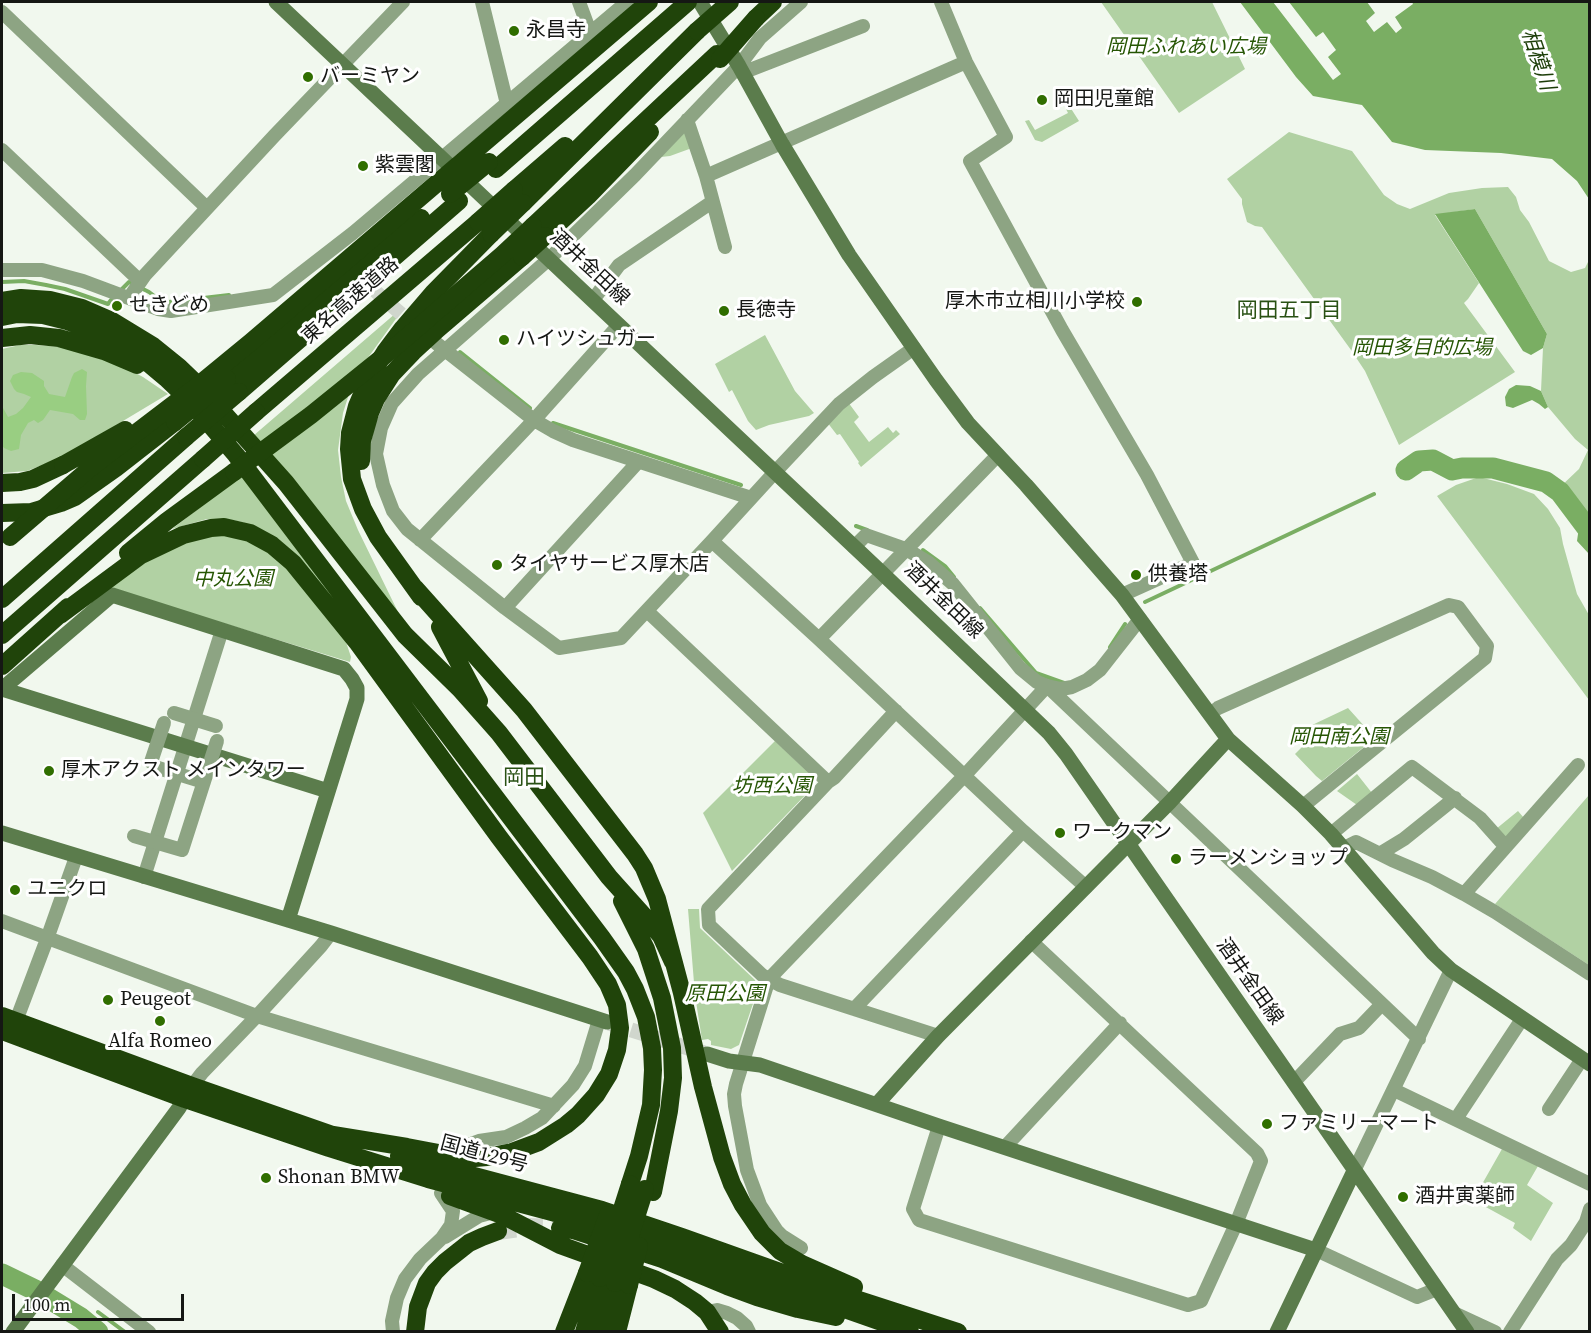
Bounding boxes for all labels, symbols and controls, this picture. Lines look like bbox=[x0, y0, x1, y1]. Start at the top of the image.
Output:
place label: 永昌寺 bbox=[526, 19, 586, 43]
marker: 永昌寺 bbox=[507, 24, 521, 38]
water label: 相模川 bbox=[1515, 26, 1559, 94]
park label: 岡田ふれあい広場 bbox=[1106, 36, 1266, 60]
place label: バーミヤン bbox=[320, 65, 420, 89]
marker: バーミヤン bbox=[301, 70, 315, 84]
place label: 岡田児童館 bbox=[1054, 88, 1154, 112]
marker: 岡田児童館 bbox=[1035, 93, 1049, 107]
place label: 紫雲閣 bbox=[375, 154, 435, 178]
marker: 紫雲閣 bbox=[356, 159, 370, 173]
street label: 酒井金田線 bbox=[544, 225, 634, 311]
street label: 東名高速道路 bbox=[298, 253, 404, 349]
place label: 厚木市立相川小学校 bbox=[945, 290, 1125, 314]
place label: せきどめ bbox=[129, 294, 209, 318]
marker: 厚木市立相川小学校 bbox=[1130, 295, 1144, 309]
marker: せきどめ bbox=[110, 299, 124, 313]
place label: 長徳寺 bbox=[736, 299, 796, 323]
district label: 岡田五丁目 bbox=[1237, 299, 1341, 325]
marker: 長徳寺 bbox=[717, 304, 731, 318]
place label: ハイツシュガー bbox=[516, 328, 656, 352]
marker: ハイツシュガー bbox=[497, 333, 511, 347]
park label: 岡田多目的広場 bbox=[1352, 337, 1492, 361]
place label: タイヤサービス厚木店 bbox=[509, 553, 709, 577]
marker: タイヤサービス厚木店 bbox=[490, 558, 504, 572]
street label: 酒井金田線 bbox=[899, 558, 987, 644]
place label: 供養塔 bbox=[1148, 563, 1208, 587]
park label: 中丸公園 bbox=[193, 568, 273, 592]
marker: 供養塔 bbox=[1129, 568, 1143, 582]
park label: 岡田南公園 bbox=[1289, 726, 1389, 750]
place label: 厚木アクスト メインタワー bbox=[61, 759, 306, 783]
marker: 厚木アクスト メインタワー bbox=[42, 764, 56, 778]
district label: 岡田 bbox=[503, 766, 545, 792]
park label: 坊西公園 bbox=[732, 775, 812, 799]
place label: ワークマン bbox=[1072, 821, 1172, 845]
marker: ワークマン bbox=[1053, 826, 1067, 840]
place label: ラーメンショップ bbox=[1188, 847, 1348, 871]
marker: ラーメンショップ bbox=[1169, 852, 1183, 866]
place label: ユニクロ bbox=[27, 878, 107, 902]
marker: ユニクロ bbox=[8, 883, 22, 897]
street label: 酒井金田線 bbox=[1210, 934, 1288, 1030]
park label: 原田公園 bbox=[685, 983, 765, 1007]
place label: Peugeot bbox=[120, 988, 191, 1012]
marker: Peugeot bbox=[101, 993, 115, 1007]
marker: Alfa Romeo bbox=[153, 1014, 167, 1028]
place label: Alfa Romeo bbox=[108, 1030, 212, 1054]
place label: ファミリーマート bbox=[1279, 1112, 1439, 1136]
marker: ファミリーマート bbox=[1260, 1117, 1274, 1131]
street label: 国道129号 bbox=[437, 1132, 531, 1178]
place label: Shonan BMW bbox=[278, 1166, 399, 1190]
marker: Shonan BMW bbox=[259, 1171, 273, 1185]
place label: 酒井寅薬師 bbox=[1415, 1185, 1515, 1209]
marker: 酒井寅薬師 bbox=[1396, 1190, 1410, 1204]
scale bar bbox=[15, 1282, 188, 1320]
text: 100 m bbox=[23, 1292, 70, 1317]

